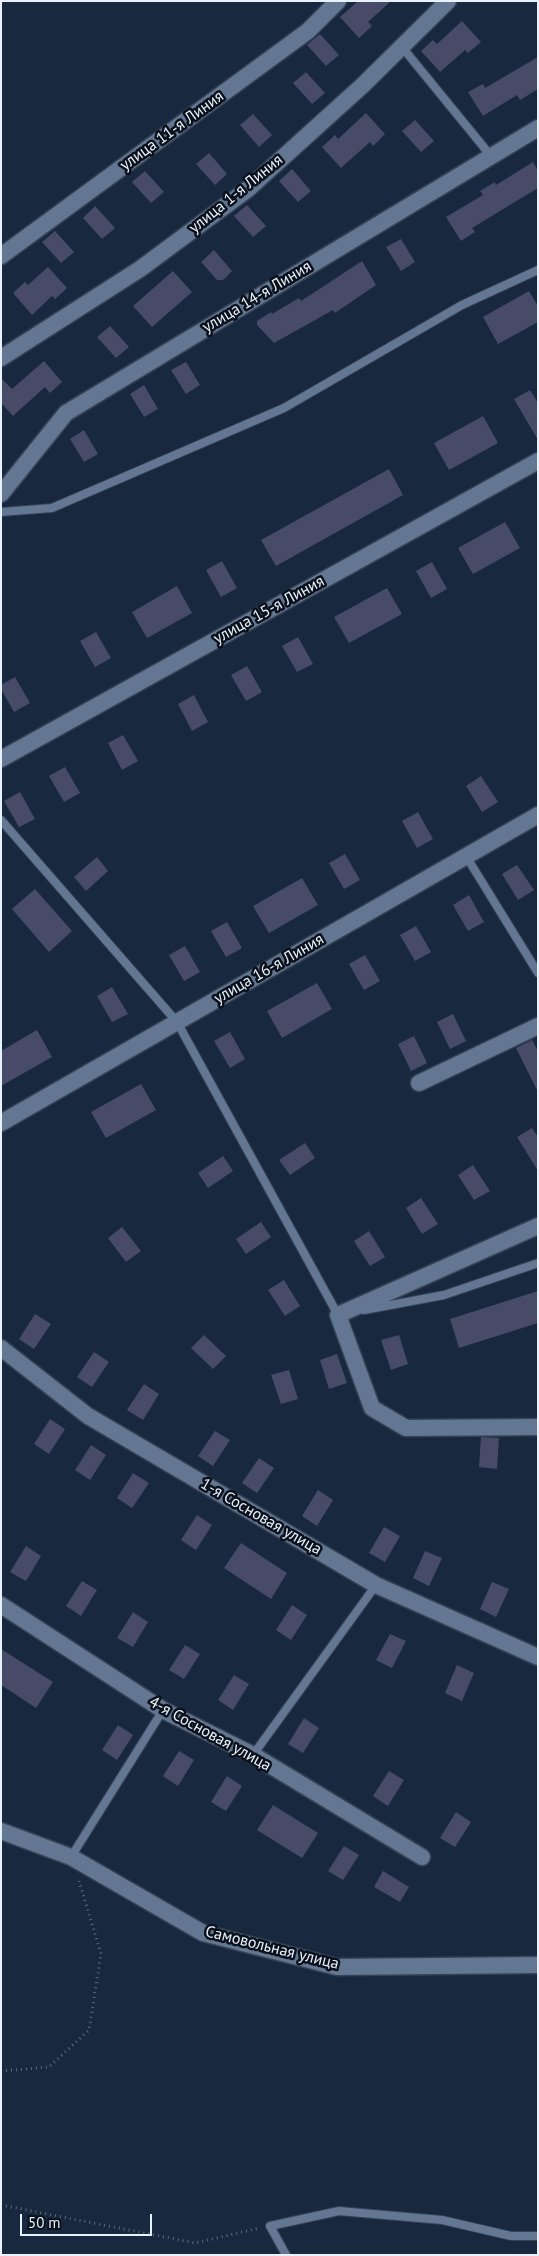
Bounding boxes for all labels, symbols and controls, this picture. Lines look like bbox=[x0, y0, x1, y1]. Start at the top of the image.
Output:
street label: улица 11-я Линия bbox=[116, 87, 228, 175]
street label: улица 1-я Линия bbox=[185, 150, 287, 238]
street label: улица 14-я Линия bbox=[199, 257, 315, 337]
street label: улица 15-я Линия bbox=[210, 572, 328, 648]
street label: улица 16-я Линия bbox=[211, 930, 327, 1008]
street label: 1-я Сосновая улица bbox=[197, 1475, 325, 1559]
street label: 4-я Сосновая улица bbox=[146, 1693, 274, 1775]
street label: Самовольная улица bbox=[203, 1922, 341, 1974]
scale bar bbox=[22, 2204, 155, 2236]
text: 50 m bbox=[28, 2213, 61, 2232]

